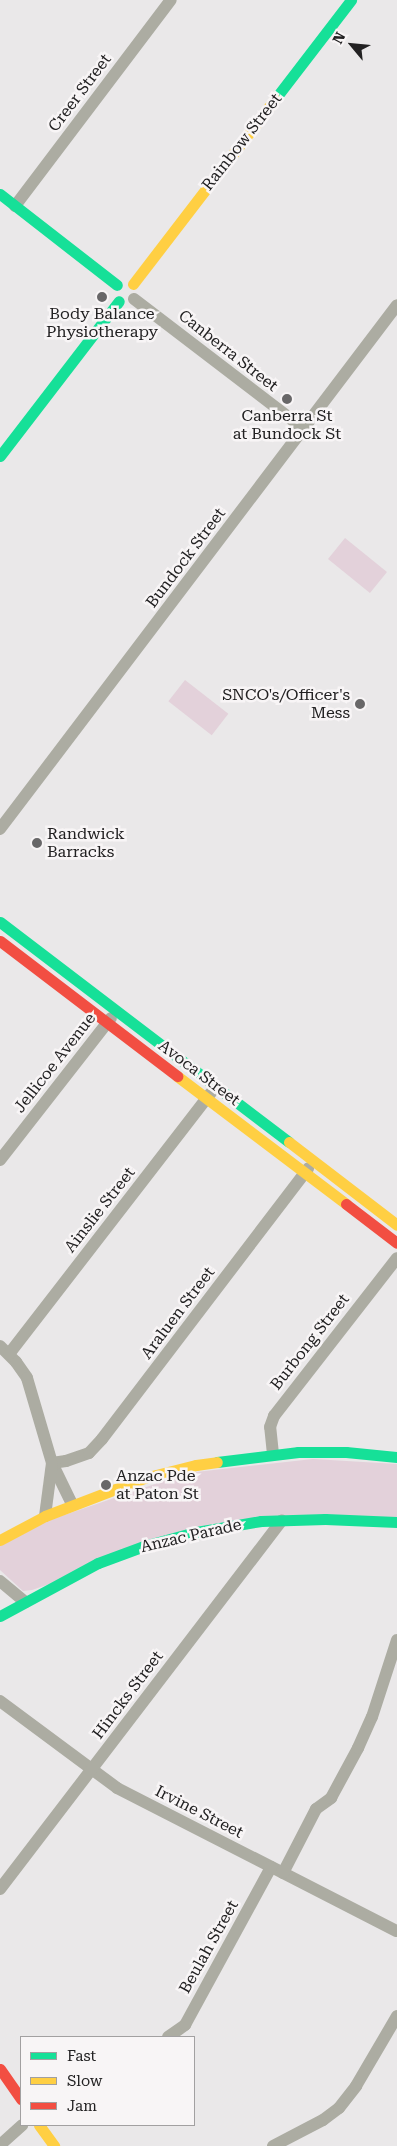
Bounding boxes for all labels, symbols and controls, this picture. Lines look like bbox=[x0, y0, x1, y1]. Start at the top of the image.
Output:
north arrow bbox=[327, 20, 377, 70]
text: N bbox=[329, 29, 348, 46]
street label: Creer Street bbox=[45, 50, 115, 136]
street label: Rainbow Street bbox=[198, 90, 286, 194]
marker: Body Balance Physiotherapy bbox=[96, 291, 108, 303]
place label: Body Balance Physiotherapy bbox=[46, 304, 158, 342]
street label: Canberra Street bbox=[174, 306, 282, 396]
marker: Canberra St at Bundock St bbox=[281, 393, 293, 405]
place label: Canberra St at Bundock St bbox=[233, 406, 341, 444]
street label: Bundock Street bbox=[142, 504, 230, 612]
place label: SNCO's/Officer's Mess bbox=[222, 685, 350, 723]
marker: SNCO's/Officer's Mess bbox=[354, 698, 366, 710]
place label: Randwick Barracks bbox=[47, 824, 125, 862]
marker: Randwick Barracks bbox=[31, 837, 43, 849]
street label: Jellicoe Avenue bbox=[10, 1009, 100, 1117]
street label: Avoca Street bbox=[154, 1036, 244, 1110]
street label: Ainslie Street bbox=[61, 1164, 139, 1256]
street label: Araluen Street bbox=[137, 1263, 219, 1363]
street label: Burbong Street bbox=[267, 1290, 353, 1394]
place label: Anzac Pde at Paton St bbox=[116, 1466, 199, 1504]
marker: Anzac Pde at Paton St bbox=[100, 1479, 112, 1491]
street label: Anzac Parade bbox=[139, 1515, 243, 1557]
street label: Hincks Street bbox=[89, 1647, 167, 1743]
street label: Irvine Street bbox=[152, 1782, 246, 1842]
street label: Beulah Street bbox=[176, 1897, 242, 1997]
legend bbox=[20, 2036, 195, 2126]
text: Fast bbox=[67, 2047, 96, 2065]
text: Slow bbox=[67, 2072, 102, 2090]
text: Jam bbox=[67, 2097, 97, 2115]

